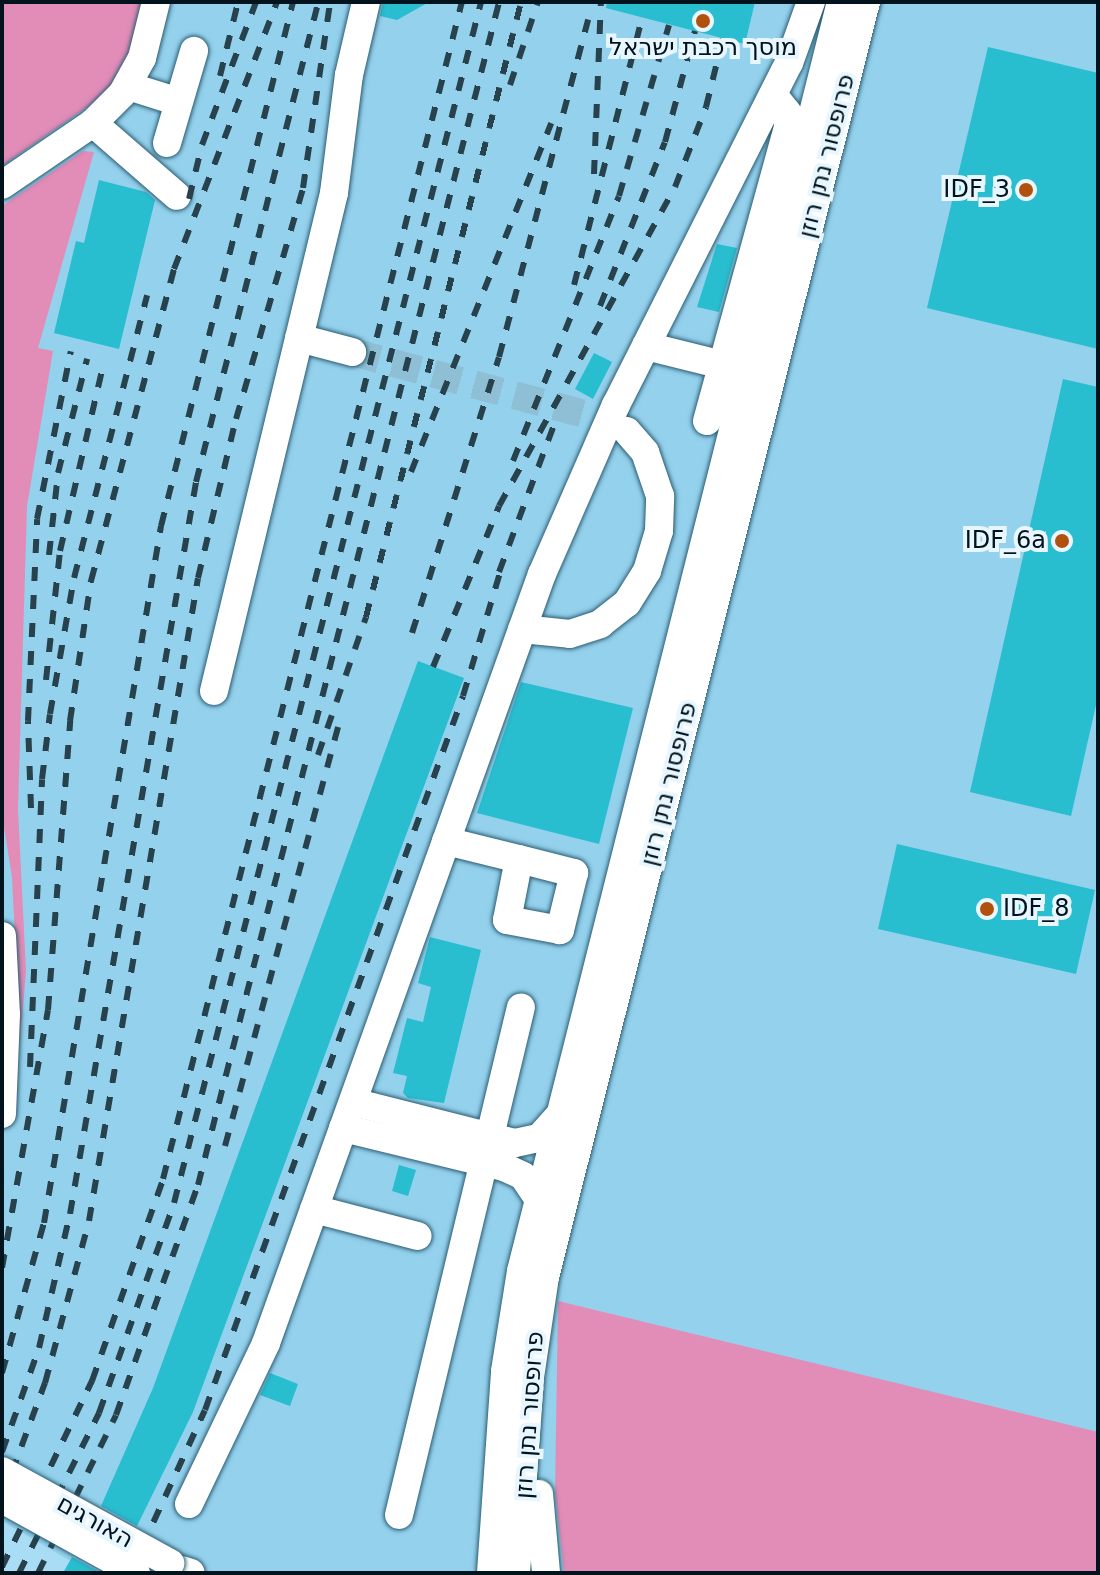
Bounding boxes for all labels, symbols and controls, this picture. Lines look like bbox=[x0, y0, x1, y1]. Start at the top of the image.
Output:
marker: מוסך רכבת ישראל bbox=[694, 12, 712, 30]
place label: מוסך רכבת ישראל bbox=[609, 34, 797, 62]
street label: פרופסור נתן רוזן bbox=[793, 71, 861, 241]
place label: IDF_3 bbox=[943, 176, 1010, 204]
marker: IDF_3 bbox=[1017, 181, 1035, 199]
place label: IDF_6a bbox=[965, 527, 1046, 555]
marker: IDF_6a bbox=[1053, 532, 1071, 550]
street label: פרופסור נתן רוזן bbox=[635, 699, 703, 869]
place label: IDF_8 bbox=[1003, 895, 1070, 923]
marker: IDF_8 bbox=[978, 900, 996, 918]
street label: פרופסור נתן רוזן bbox=[510, 1330, 550, 1500]
street label: האורגים bbox=[52, 1489, 138, 1555]

